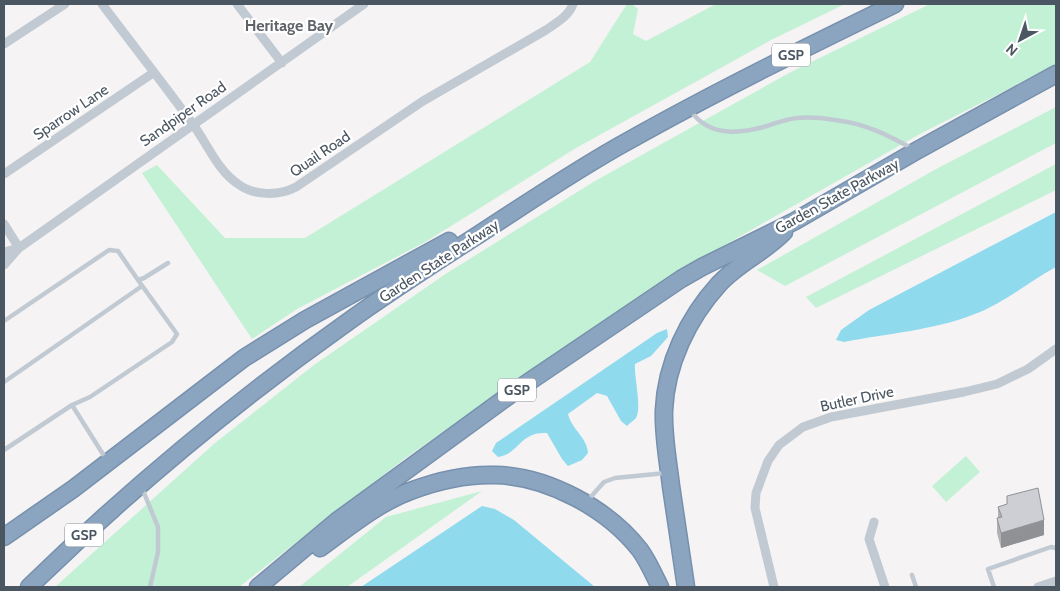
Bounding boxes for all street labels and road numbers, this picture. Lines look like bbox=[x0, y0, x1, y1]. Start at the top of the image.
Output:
road number: GSP bbox=[772, 44, 810, 66]
street label: Sandpiper Road bbox=[137, 78, 229, 150]
street label: Sparrow Lane bbox=[30, 80, 112, 144]
street label: Quail Road bbox=[286, 127, 354, 181]
street label: Garden State Parkway bbox=[772, 154, 902, 237]
street label: Garden State Parkway bbox=[376, 215, 502, 306]
road number: GSP bbox=[498, 378, 536, 402]
street label: Butler Drive bbox=[819, 382, 896, 416]
road number: GSP bbox=[65, 524, 103, 546]

